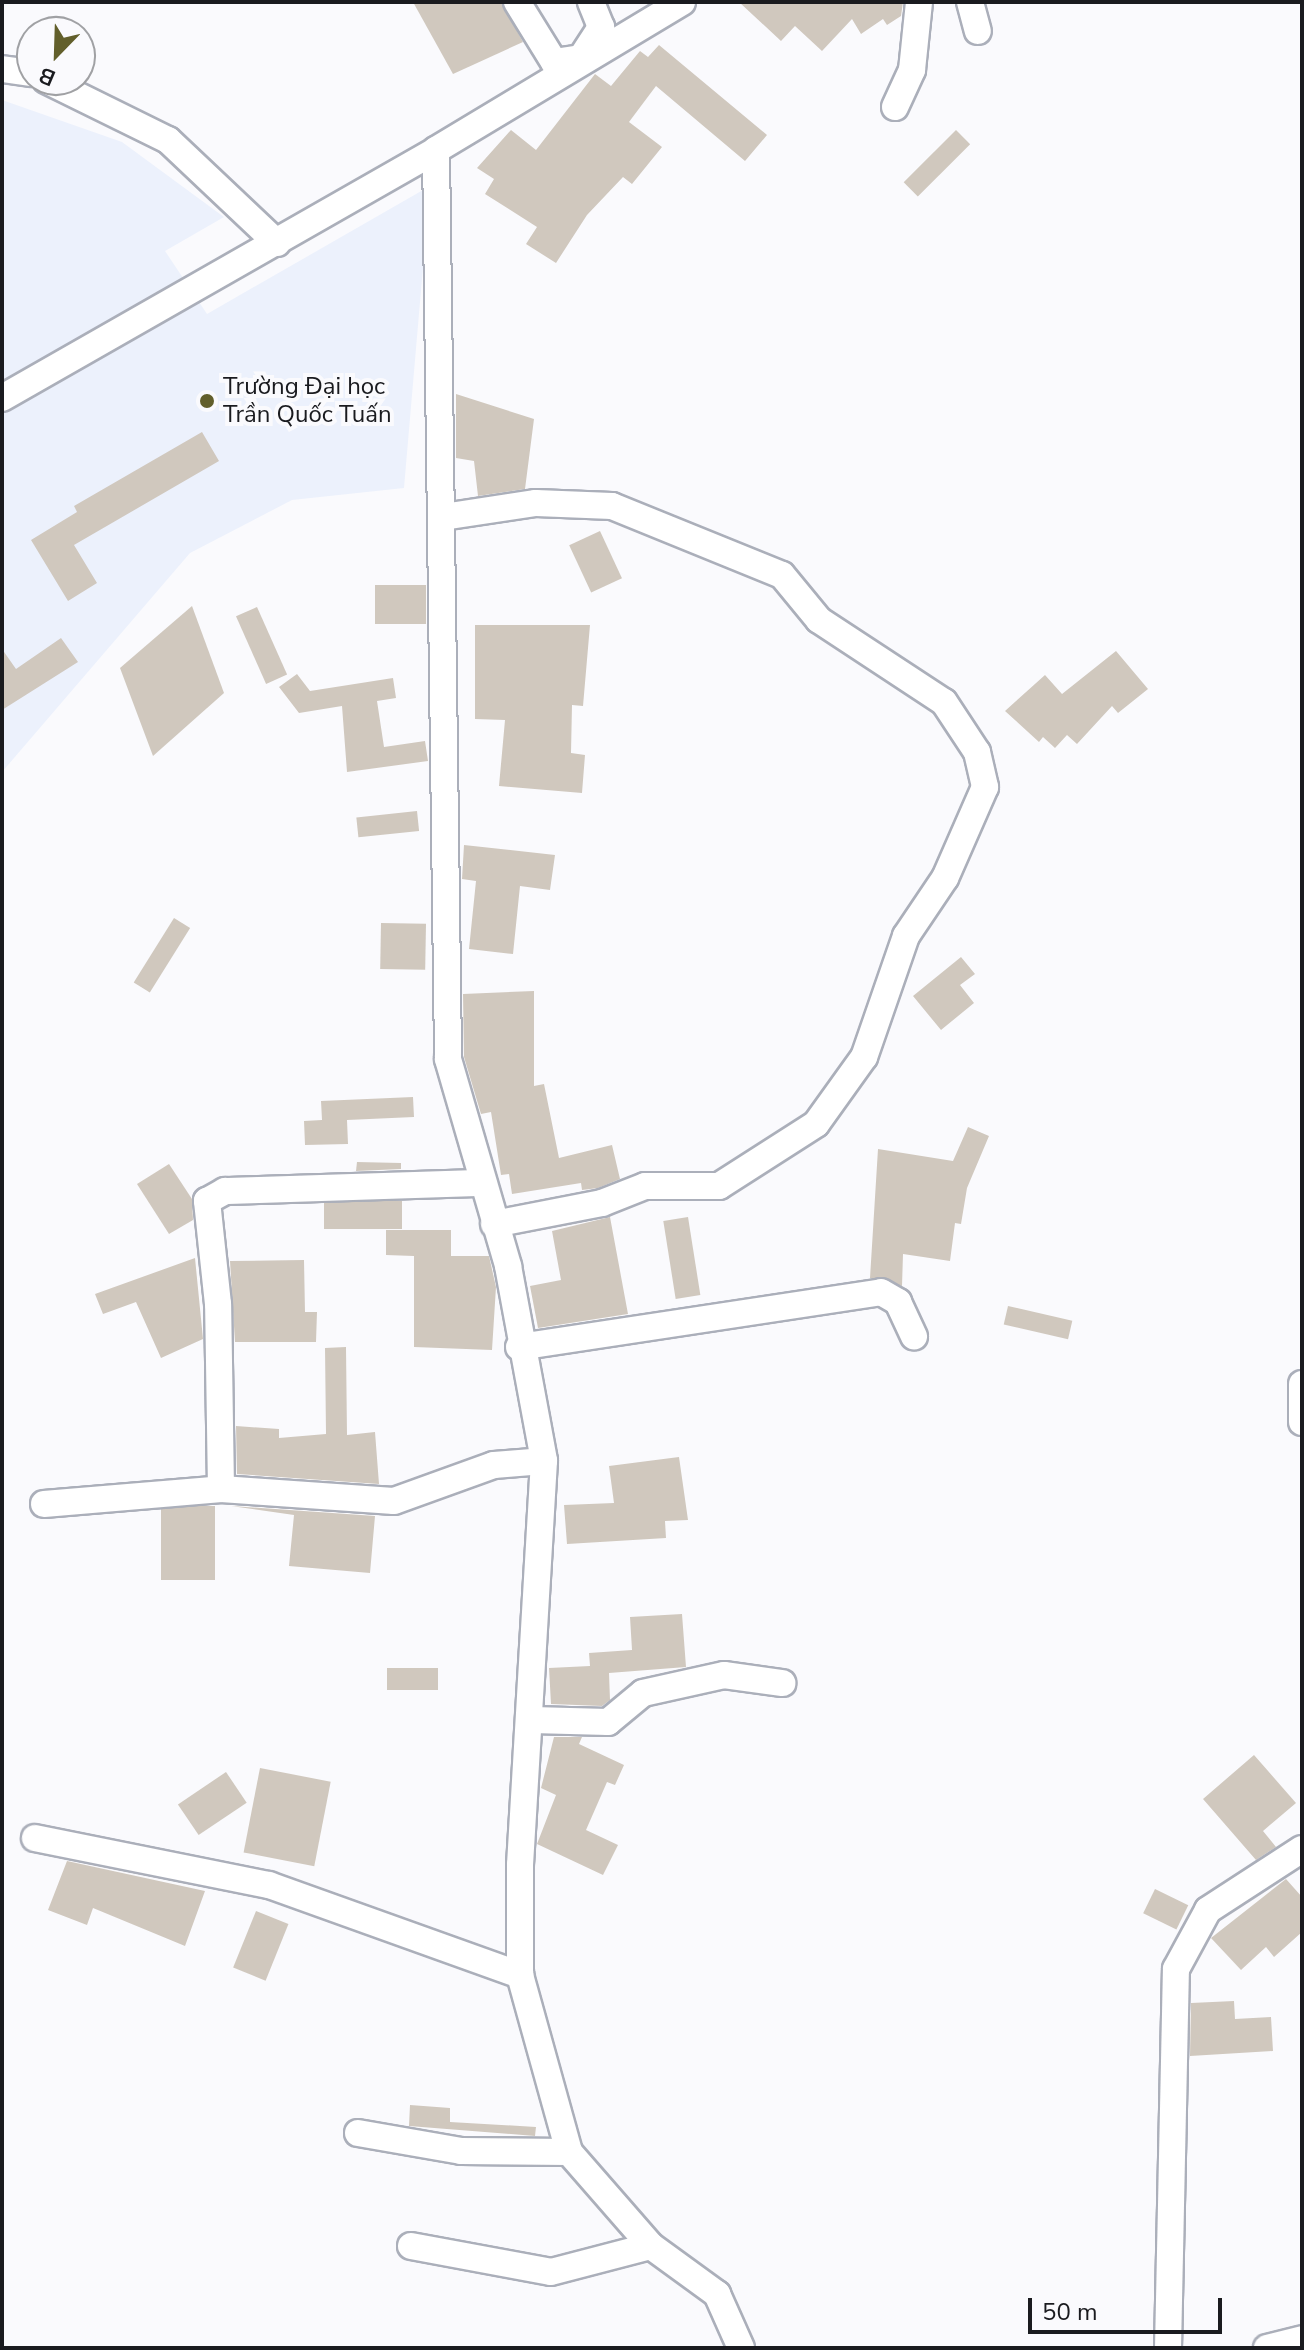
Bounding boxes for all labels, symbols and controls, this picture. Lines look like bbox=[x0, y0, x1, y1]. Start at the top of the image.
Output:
north arrow bbox=[16, 16, 96, 96]
text: B bbox=[35, 59, 60, 93]
place label: Trường Đại học Trần Quốc Tuấn bbox=[223, 373, 392, 429]
marker: Trường Đại học Trần Quốc Tuấn bbox=[198, 392, 216, 410]
scale bar bbox=[1032, 2282, 1226, 2332]
text: 50 m bbox=[1042, 2296, 1098, 2328]

